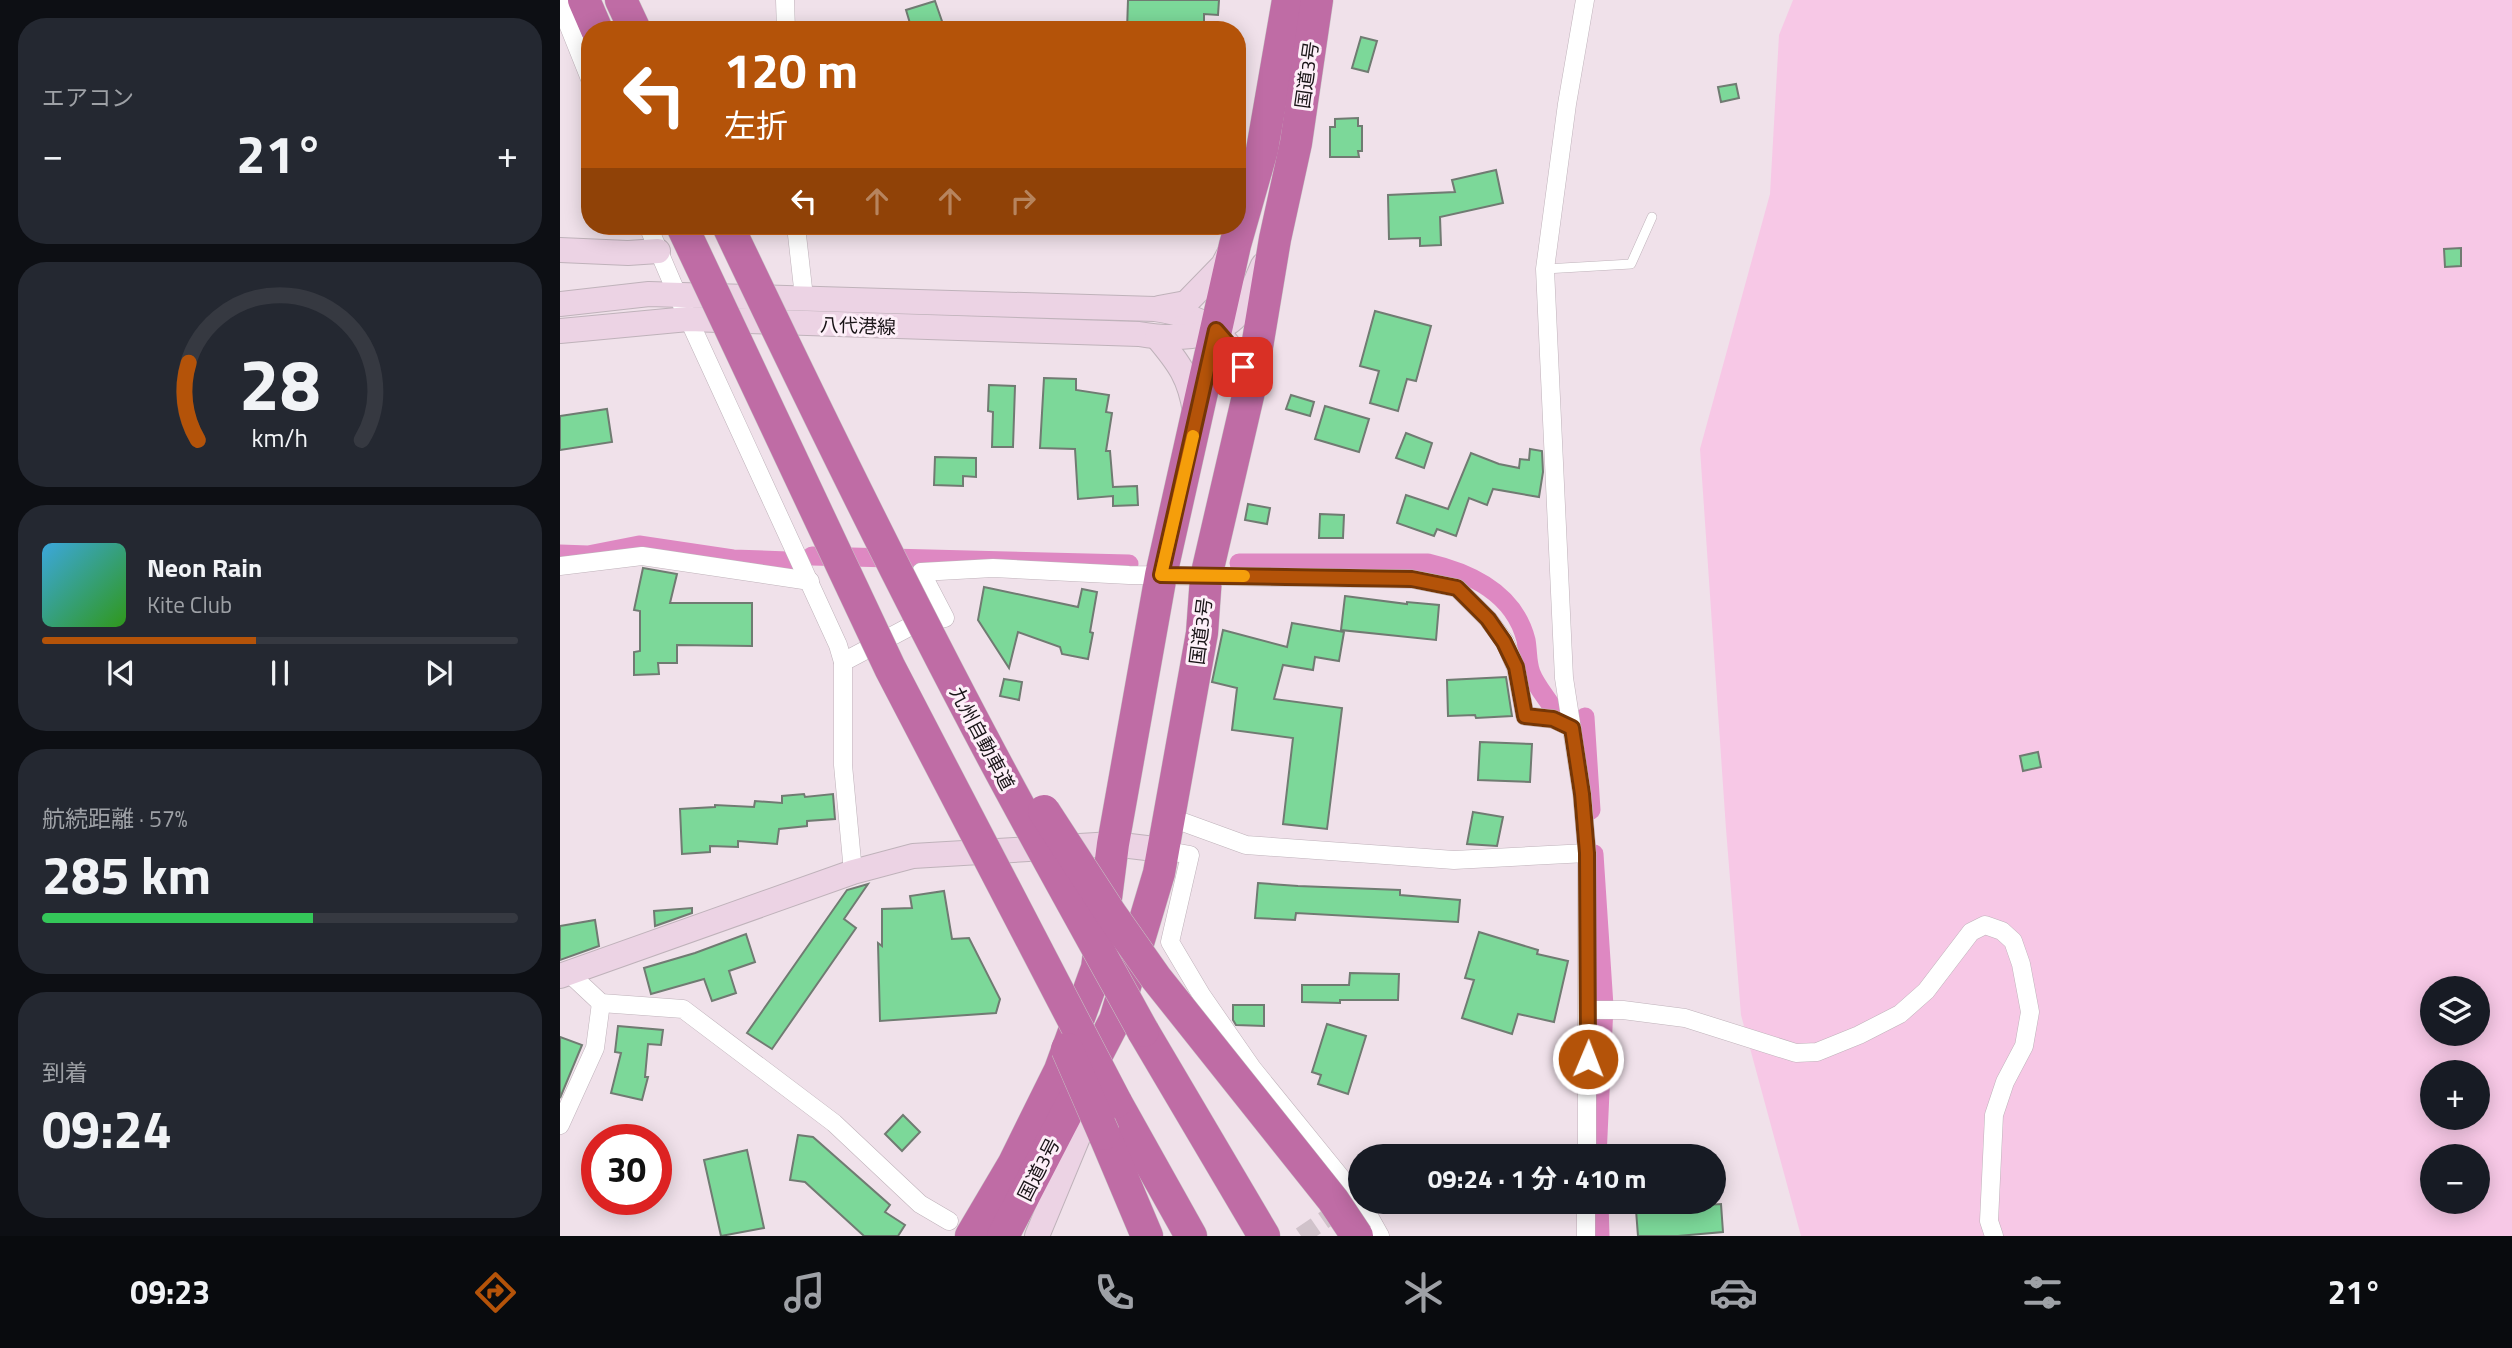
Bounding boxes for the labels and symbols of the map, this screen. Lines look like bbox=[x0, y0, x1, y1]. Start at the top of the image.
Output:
street label: 国道3号 bbox=[1287, 39, 1325, 111]
street label: 八代港線 bbox=[820, 309, 896, 341]
pin bbox=[1213, 337, 1273, 397]
street label: 国道3号 bbox=[1181, 596, 1219, 666]
street label: 九州自動車道 bbox=[943, 681, 1023, 795]
position arrow bbox=[1551, 1022, 1625, 1096]
speed limit sign: 30 bbox=[581, 1124, 672, 1215]
street label: 国道3号 bbox=[1010, 1132, 1066, 1206]

